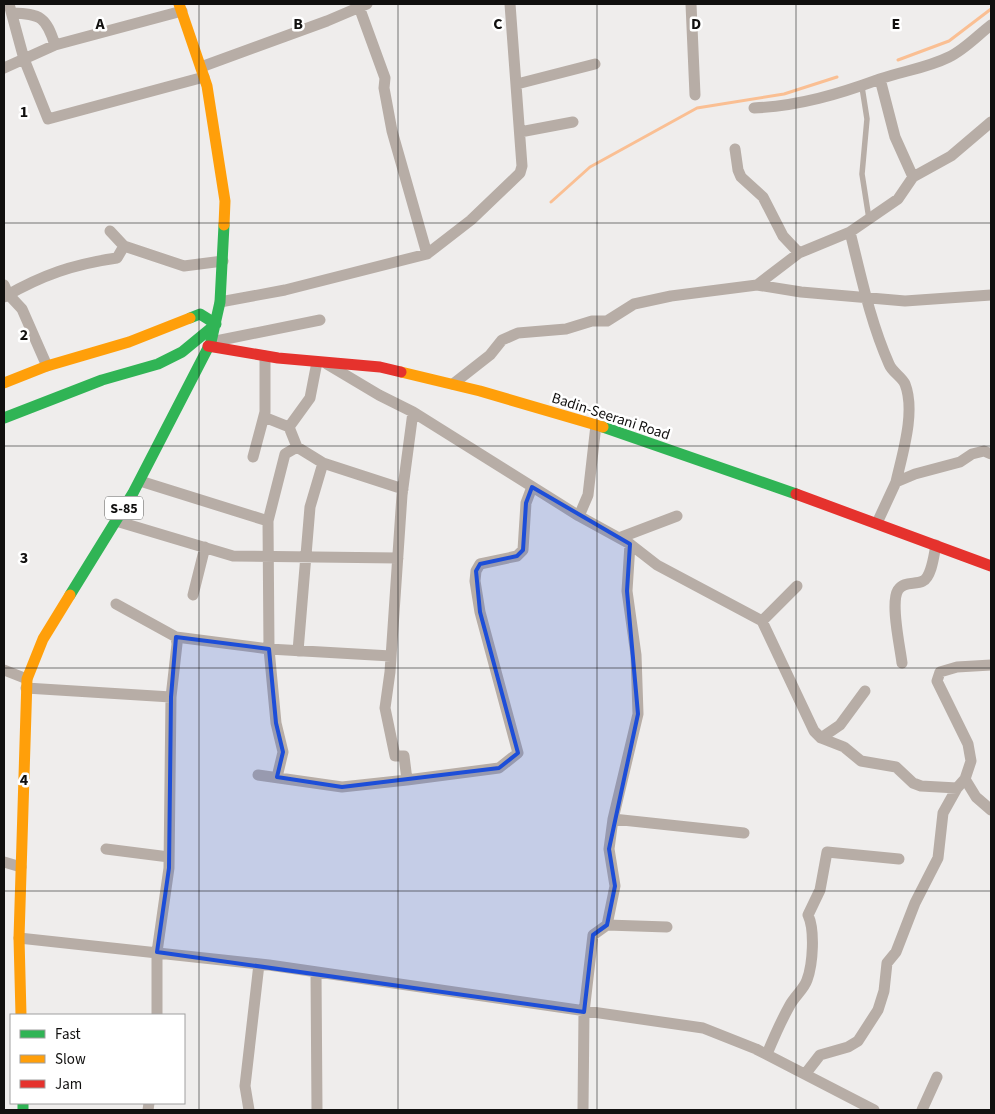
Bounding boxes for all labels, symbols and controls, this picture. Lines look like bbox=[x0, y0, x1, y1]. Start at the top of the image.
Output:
text: A bbox=[94, 13, 105, 35]
text: B bbox=[293, 13, 303, 35]
text: C bbox=[493, 13, 503, 35]
text: D bbox=[691, 13, 701, 35]
text: E bbox=[892, 13, 900, 35]
text: 1 bbox=[20, 101, 28, 123]
text: 2 bbox=[20, 324, 28, 346]
street label: Badin-Seerani Road bbox=[549, 387, 673, 446]
road number: S-85 bbox=[105, 496, 143, 520]
text: 3 bbox=[20, 547, 28, 569]
text: 4 bbox=[20, 769, 29, 791]
legend bbox=[10, 1014, 185, 1104]
text: Fast bbox=[55, 1024, 81, 1045]
text: Slow bbox=[55, 1049, 86, 1070]
text: Jam bbox=[55, 1074, 82, 1095]

